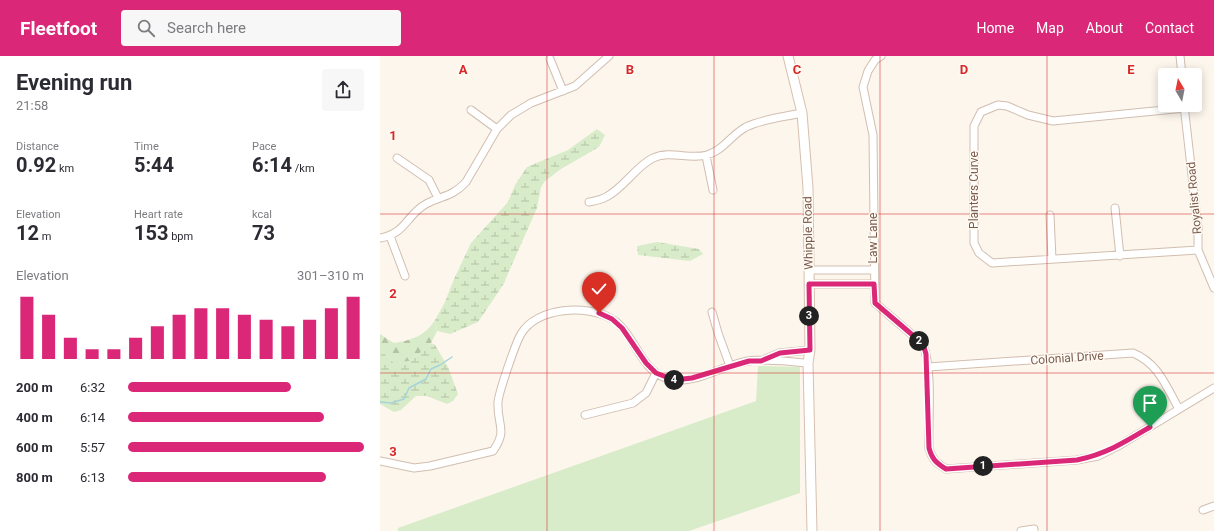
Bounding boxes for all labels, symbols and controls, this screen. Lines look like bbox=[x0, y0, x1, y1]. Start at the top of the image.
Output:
search box bbox=[121, 10, 401, 46]
text: Fleetfoot bbox=[20, 17, 97, 40]
icon: search bbox=[135, 17, 157, 39]
text: Search here bbox=[167, 19, 246, 37]
text: Home bbox=[976, 20, 1014, 36]
text: Map bbox=[1036, 20, 1064, 36]
text: About bbox=[1086, 20, 1123, 36]
text: Contact bbox=[1145, 20, 1194, 36]
text: A bbox=[459, 62, 468, 77]
text: B bbox=[626, 62, 634, 77]
text: C bbox=[793, 62, 802, 77]
text: D bbox=[960, 62, 968, 77]
text: E bbox=[1127, 62, 1135, 77]
north arrow bbox=[1158, 68, 1202, 112]
map controls bbox=[1158, 68, 1202, 112]
button: share bbox=[322, 69, 364, 111]
text: Evening run bbox=[16, 70, 132, 95]
text: 21:58 bbox=[16, 98, 48, 113]
text: 1 bbox=[389, 128, 397, 143]
text: Distance bbox=[16, 140, 59, 153]
text: Time bbox=[134, 140, 159, 153]
text: Pace bbox=[252, 140, 276, 153]
street label: Planters Curve bbox=[967, 151, 981, 229]
text: 0.92 bbox=[16, 153, 56, 177]
text: 5:44 bbox=[134, 153, 174, 177]
text: 6:14 bbox=[252, 153, 292, 177]
street label: Royalist Road bbox=[1184, 161, 1204, 235]
text: km bbox=[56, 162, 74, 175]
text: /km bbox=[292, 162, 315, 175]
street label: Whipple Road bbox=[800, 196, 816, 270]
text: Elevation bbox=[16, 208, 61, 221]
text: Heart rate bbox=[134, 208, 183, 221]
text: kcal bbox=[252, 208, 272, 221]
street label: Law Lane bbox=[866, 213, 880, 263]
text: 12 bbox=[16, 221, 39, 245]
text: 153 bbox=[134, 221, 168, 245]
text: 73 bbox=[252, 221, 275, 245]
text: m bbox=[39, 230, 51, 243]
text: bpm bbox=[168, 230, 193, 243]
text: Elevation bbox=[16, 268, 69, 283]
text: 301–310 m bbox=[297, 268, 364, 283]
pin bbox=[582, 272, 616, 313]
icon: check bbox=[588, 278, 610, 300]
text: 2 bbox=[389, 286, 397, 301]
pin: 3 bbox=[799, 306, 819, 326]
text: 3 bbox=[806, 309, 812, 322]
pin: 2 bbox=[909, 331, 929, 351]
text: 2 bbox=[916, 334, 922, 347]
street label: Colonial Drive bbox=[1030, 348, 1104, 368]
pin: 4 bbox=[664, 370, 684, 390]
text: 4 bbox=[671, 373, 677, 386]
text: 200 m bbox=[16, 380, 53, 395]
text: 6:32 bbox=[80, 380, 105, 395]
pin bbox=[1133, 386, 1167, 427]
icon: arrive bbox=[1139, 392, 1161, 414]
text: 400 m bbox=[16, 410, 53, 425]
text: 6:14 bbox=[80, 410, 105, 425]
text: 600 m bbox=[16, 440, 53, 455]
text: 5:57 bbox=[80, 440, 105, 455]
text: 3 bbox=[389, 444, 397, 459]
pin: 1 bbox=[973, 456, 993, 476]
text: 1 bbox=[980, 459, 986, 472]
text: 800 m bbox=[16, 470, 53, 485]
text: 6:13 bbox=[80, 470, 105, 485]

